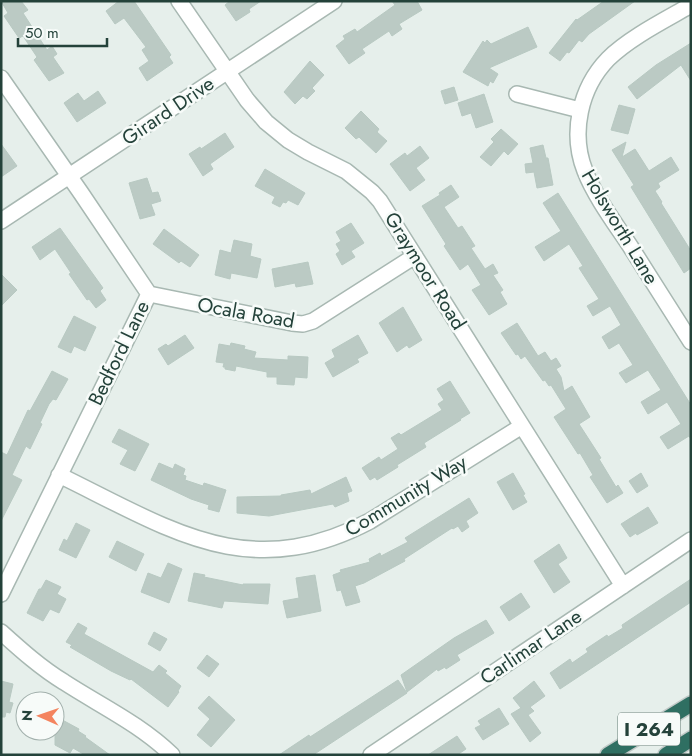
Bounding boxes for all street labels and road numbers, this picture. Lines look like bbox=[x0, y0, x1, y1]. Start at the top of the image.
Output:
street label: Girard Drive bbox=[116, 69, 220, 153]
street label: Holsworth Lane bbox=[574, 164, 666, 290]
street label: Graymoor Road bbox=[377, 206, 473, 336]
street label: Ocala Road bbox=[195, 290, 297, 336]
street label: Bedford Lane bbox=[81, 296, 157, 410]
street label: Community Way bbox=[339, 448, 473, 544]
street label: Carlimar Lane bbox=[474, 602, 588, 692]
road number: I 264 bbox=[618, 712, 680, 746]

